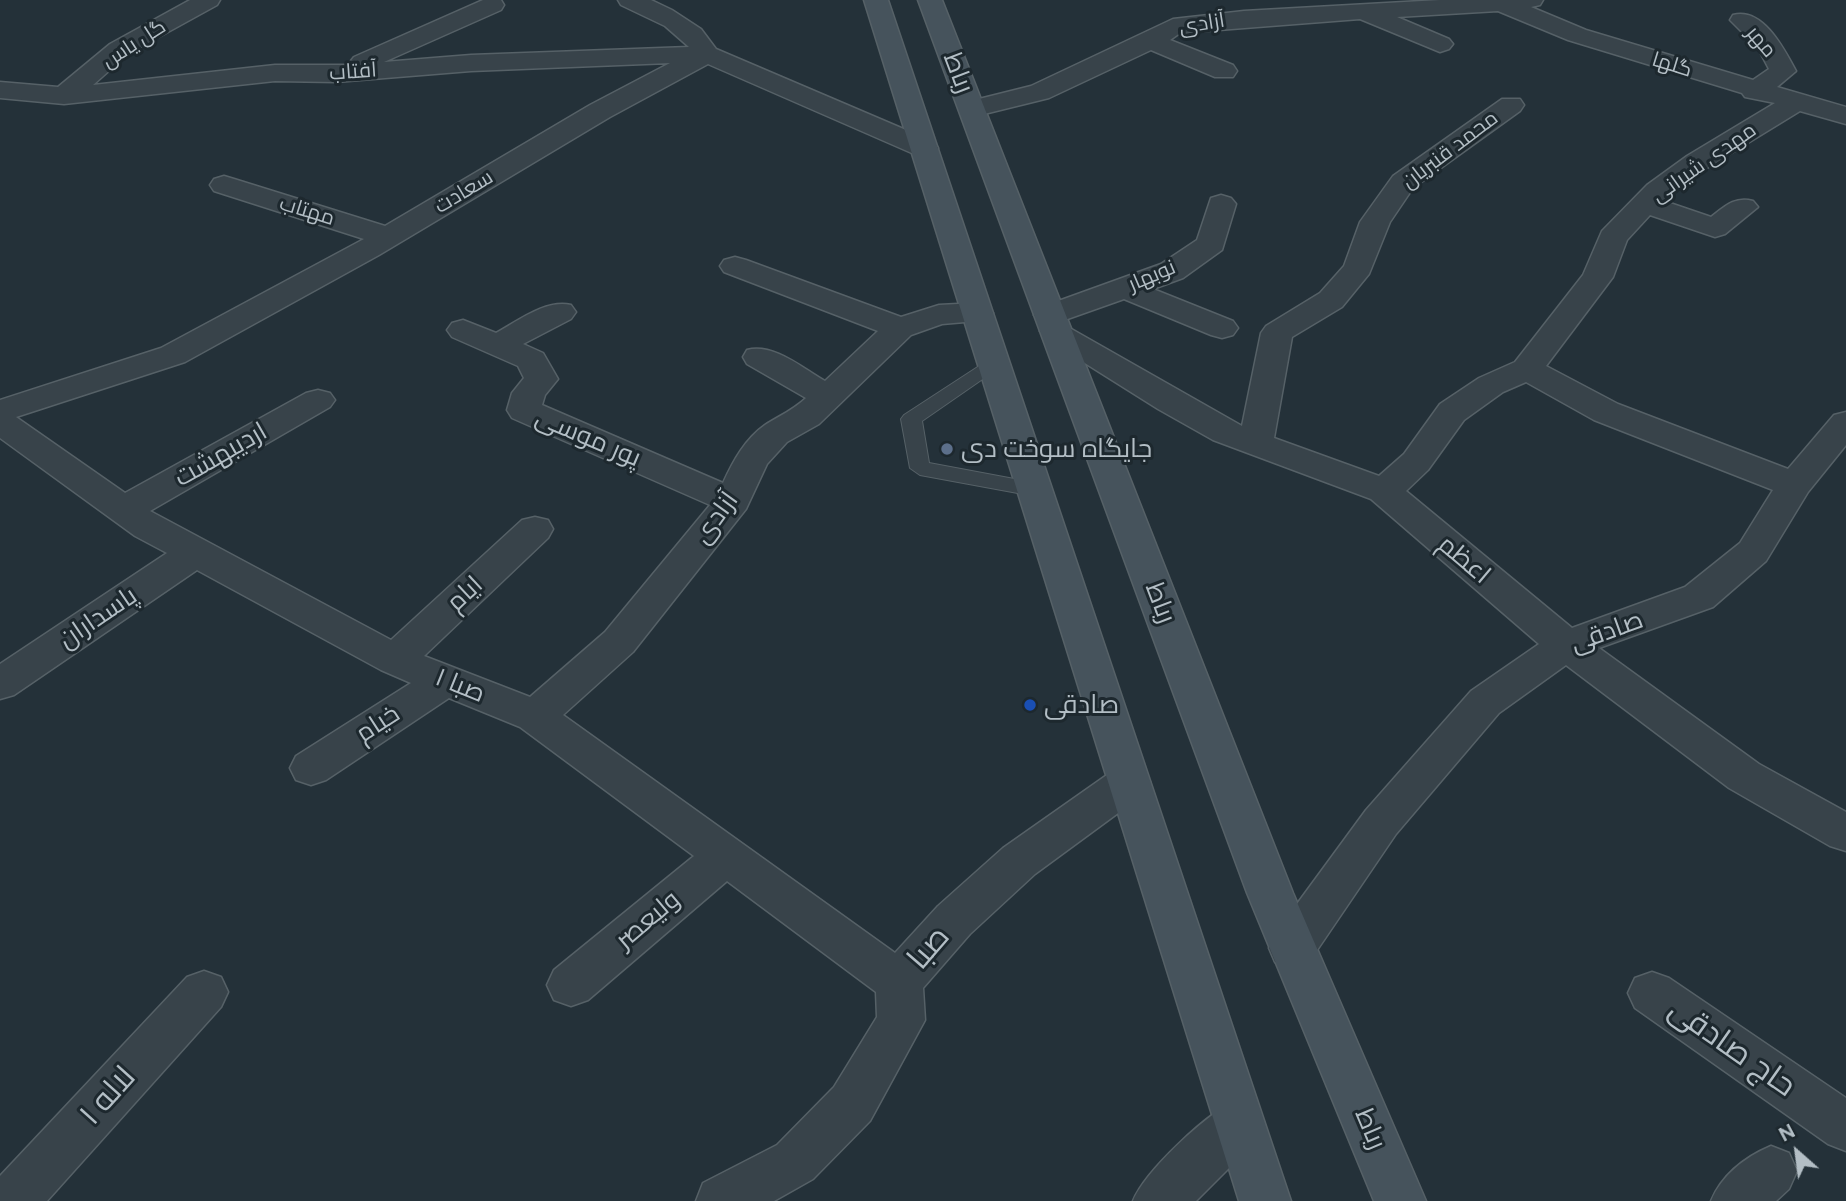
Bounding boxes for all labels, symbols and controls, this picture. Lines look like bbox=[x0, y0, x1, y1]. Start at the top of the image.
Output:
street label: آزادی bbox=[1177, 8, 1227, 40]
street label: گل یاس bbox=[97, 14, 171, 74]
street label: مهر bbox=[1741, 21, 1781, 63]
street label: گلها bbox=[1649, 47, 1695, 83]
street label: رباط bbox=[936, 48, 980, 98]
street label: آفتاب bbox=[329, 58, 377, 86]
street label: محمد قنبریان bbox=[1397, 106, 1503, 194]
street label: مهدی شیرانی bbox=[1647, 118, 1761, 208]
street label: سعادت bbox=[430, 165, 498, 219]
street label: مهتاب bbox=[276, 191, 338, 231]
street label: نوبهار bbox=[1125, 255, 1179, 297]
street label: پور موسی bbox=[531, 402, 645, 474]
street label: اردیبهشت bbox=[169, 416, 273, 494]
place label: جایگاه سوخت دی bbox=[961, 433, 1152, 465]
marker: جایگاه سوخت دی bbox=[939, 441, 955, 457]
street label: آزادی bbox=[687, 486, 745, 550]
street label: اعظم bbox=[1431, 529, 1497, 591]
street label: ایام bbox=[441, 570, 489, 618]
street label: رباط bbox=[1138, 578, 1182, 628]
street label: پاسداران bbox=[53, 580, 143, 656]
street label: صادقی bbox=[1566, 604, 1648, 660]
street label: صبا ۱ bbox=[430, 662, 490, 710]
place label: صادقی bbox=[1044, 689, 1119, 721]
marker: صادقی bbox=[1022, 697, 1038, 713]
street label: خیام bbox=[350, 698, 406, 750]
street label: ولیعصر bbox=[609, 884, 687, 956]
street label: صبا bbox=[900, 918, 958, 978]
street label: حاج صادقی bbox=[1661, 990, 1803, 1106]
street label: لاله ۱ bbox=[72, 1059, 144, 1133]
street label: رباط bbox=[1348, 1104, 1392, 1154]
north arrow bbox=[1762, 1117, 1832, 1187]
text: N bbox=[1775, 1119, 1799, 1147]

